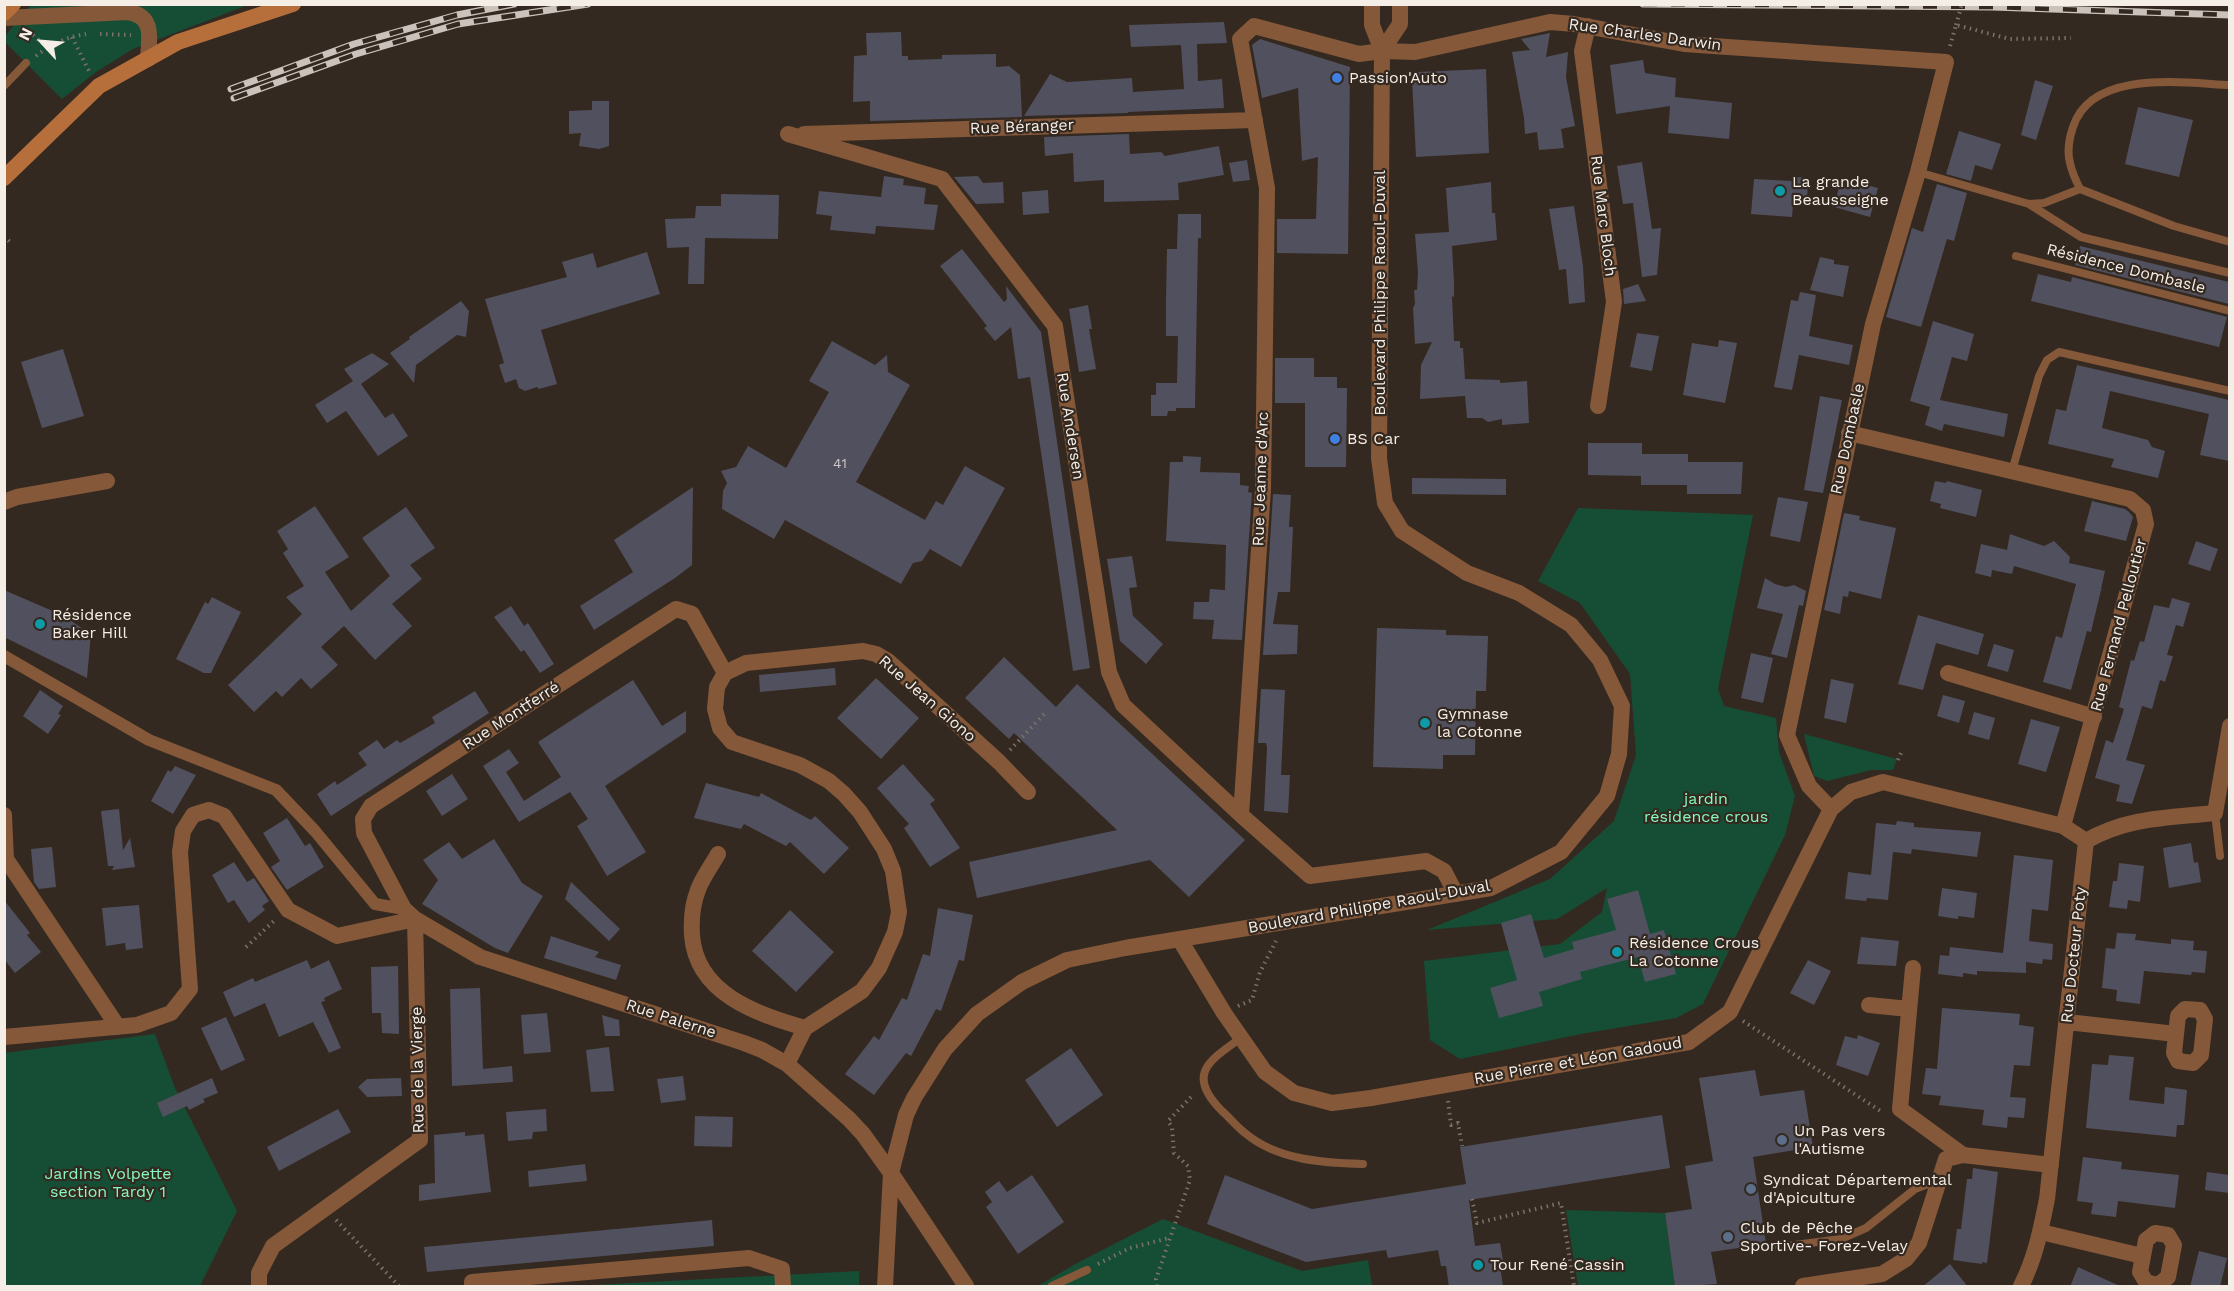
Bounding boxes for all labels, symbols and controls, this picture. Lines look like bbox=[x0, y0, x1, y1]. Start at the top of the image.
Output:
north arrow bbox=[12, 12, 72, 72]
street label: Rue Charles Darwin bbox=[1567, 15, 1723, 55]
text: N bbox=[14, 24, 37, 43]
place label: Passion'Auto bbox=[1349, 68, 1447, 88]
marker: Passion'Auto bbox=[1330, 71, 1344, 85]
street label: Rue Béranger bbox=[970, 116, 1074, 138]
street label: Rue Marc Bloch bbox=[1586, 154, 1620, 278]
street label: Boulevard Philippe Raoul-Duval bbox=[1370, 170, 1390, 416]
place label: La grande Beausseigne bbox=[1792, 172, 1889, 210]
marker: La grande Beausseigne bbox=[1773, 184, 1787, 198]
street label: Résidence Dombasle bbox=[2045, 240, 2207, 298]
street label: Rue Andersen bbox=[1052, 371, 1088, 481]
street label: Rue Dombasle bbox=[1827, 382, 1869, 496]
street label: Rue Jeanne d'Arc bbox=[1249, 411, 1273, 547]
place label: BS Car bbox=[1347, 429, 1400, 449]
marker: BS Car bbox=[1328, 432, 1342, 446]
house number: 41 bbox=[833, 456, 847, 472]
street label: Rue Fernand Pelloutier bbox=[2087, 536, 2151, 714]
place label: Résidence Baker Hill bbox=[52, 605, 132, 643]
marker: Résidence Baker Hill bbox=[33, 617, 47, 631]
street label: Rue Jean Giono bbox=[874, 652, 980, 746]
street label: Rue Montferré bbox=[459, 678, 563, 754]
place label: Gymnase la Cotonne bbox=[1437, 704, 1522, 742]
marker: Gymnase la Cotonne bbox=[1418, 716, 1432, 730]
park label: jardin résidence crous bbox=[1644, 789, 1768, 827]
street label: Boulevard Philippe Raoul-Duval bbox=[1246, 876, 1492, 938]
street label: Rue Docteur Poty bbox=[2057, 886, 2091, 1024]
place label: Résidence Crous La Cotonne bbox=[1629, 933, 1759, 971]
marker: Résidence Crous La Cotonne bbox=[1610, 945, 1624, 959]
street label: Rue Palerne bbox=[624, 995, 718, 1043]
street label: Rue de la Vierge bbox=[407, 1006, 429, 1134]
street label: Rue Pierre et Léon Gadoud bbox=[1473, 1033, 1683, 1089]
place label: Un Pas vers l'Autisme bbox=[1794, 1121, 1885, 1159]
marker: Un Pas vers l'Autisme bbox=[1775, 1133, 1789, 1147]
park label: Jardins Volpette section Tardy 1 bbox=[45, 1164, 171, 1202]
place label: Syndicat Départemental d'Apiculture bbox=[1763, 1170, 1952, 1208]
marker: Syndicat Départemental d'Apiculture bbox=[1744, 1182, 1758, 1196]
place label: Club de Pêche Sportive- Forez-Velay bbox=[1740, 1218, 1908, 1256]
marker: Club de Pêche Sportive- Forez-Velay bbox=[1721, 1230, 1735, 1244]
place label: Tour René Cassin bbox=[1490, 1255, 1625, 1275]
marker: Tour René Cassin bbox=[1471, 1258, 1485, 1272]

